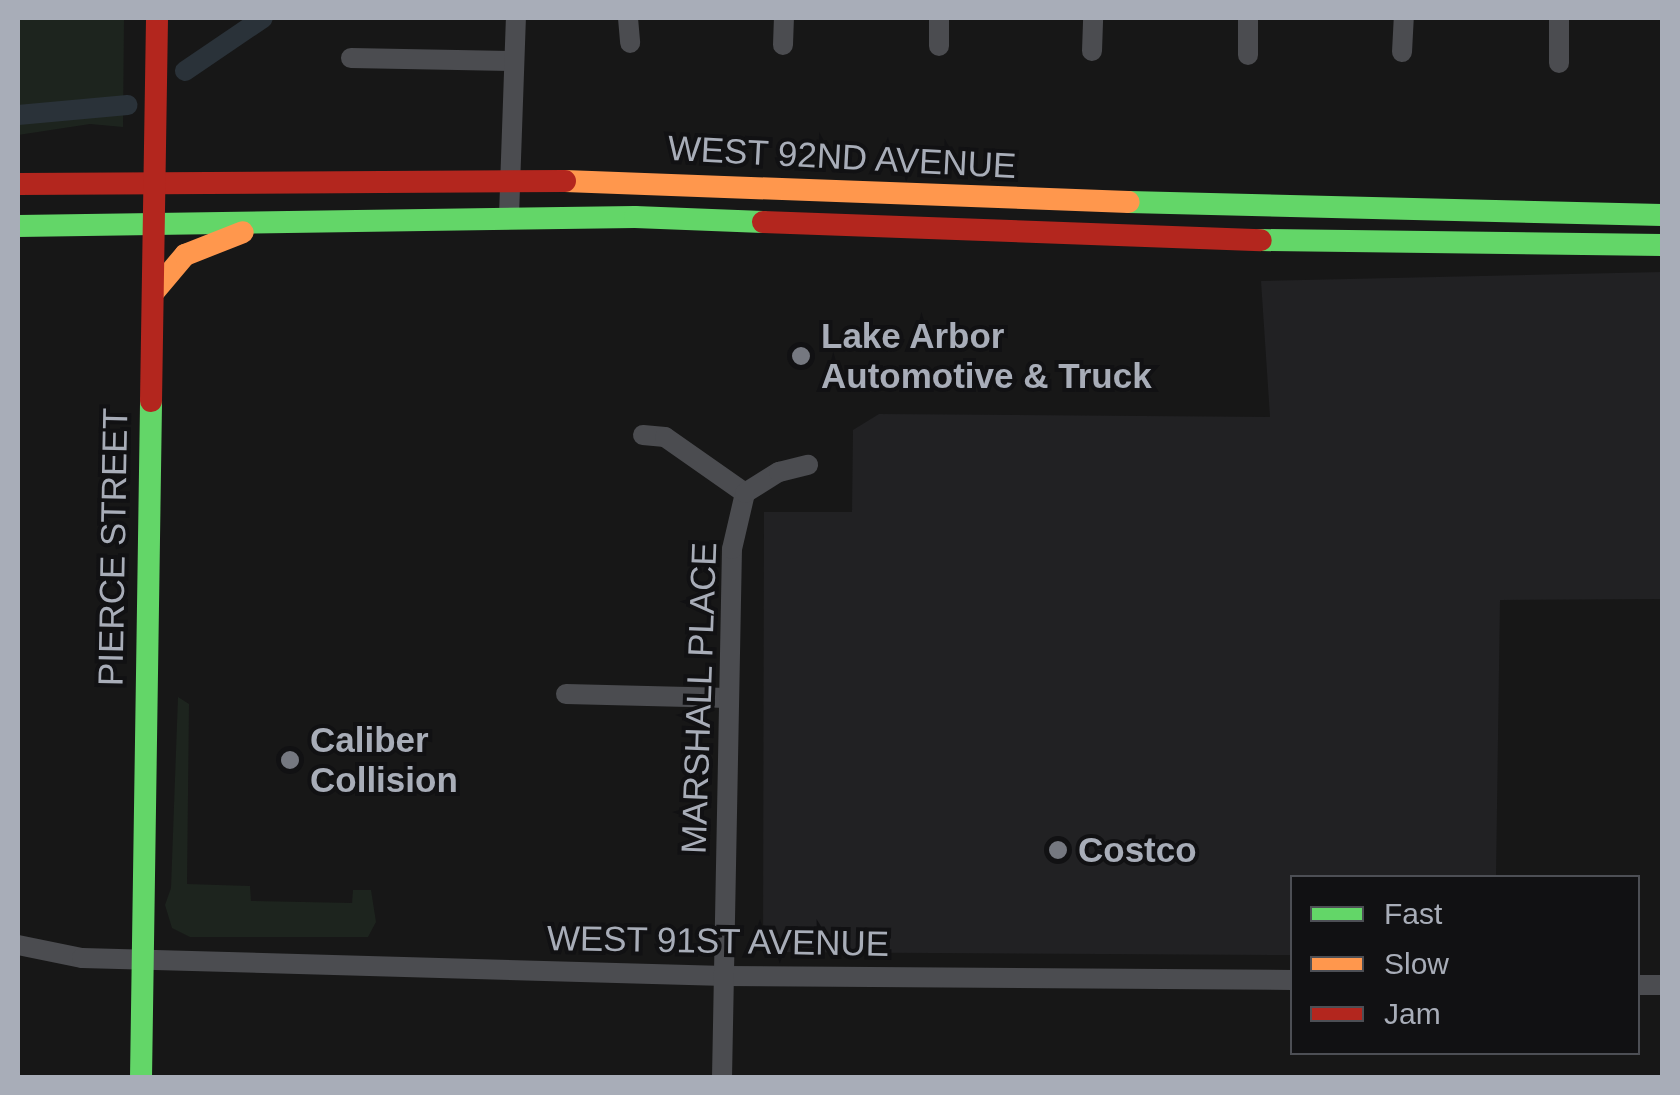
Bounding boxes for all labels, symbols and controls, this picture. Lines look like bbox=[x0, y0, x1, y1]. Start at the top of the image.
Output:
street label: WEST 92ND AVENUE bbox=[665, 127, 1019, 187]
place label: Lake Arbor Automotive & Truck bbox=[821, 315, 1152, 397]
marker: Lake Arbor Automotive & Truck bbox=[790, 345, 812, 367]
street label: PIERCE STREET bbox=[90, 408, 136, 686]
street label: MARSHALL PLACE bbox=[673, 541, 725, 855]
place label: Caliber Collision bbox=[310, 719, 458, 801]
marker: Caliber Collision bbox=[279, 749, 301, 771]
place label: Costco bbox=[1078, 829, 1197, 871]
marker: Costco bbox=[1047, 839, 1069, 861]
legend bbox=[1290, 875, 1640, 1055]
text: Fast bbox=[1384, 897, 1442, 930]
street label: WEST 91ST AVENUE bbox=[545, 917, 891, 965]
text: Slow bbox=[1384, 947, 1449, 980]
text: Jam bbox=[1384, 997, 1441, 1030]

